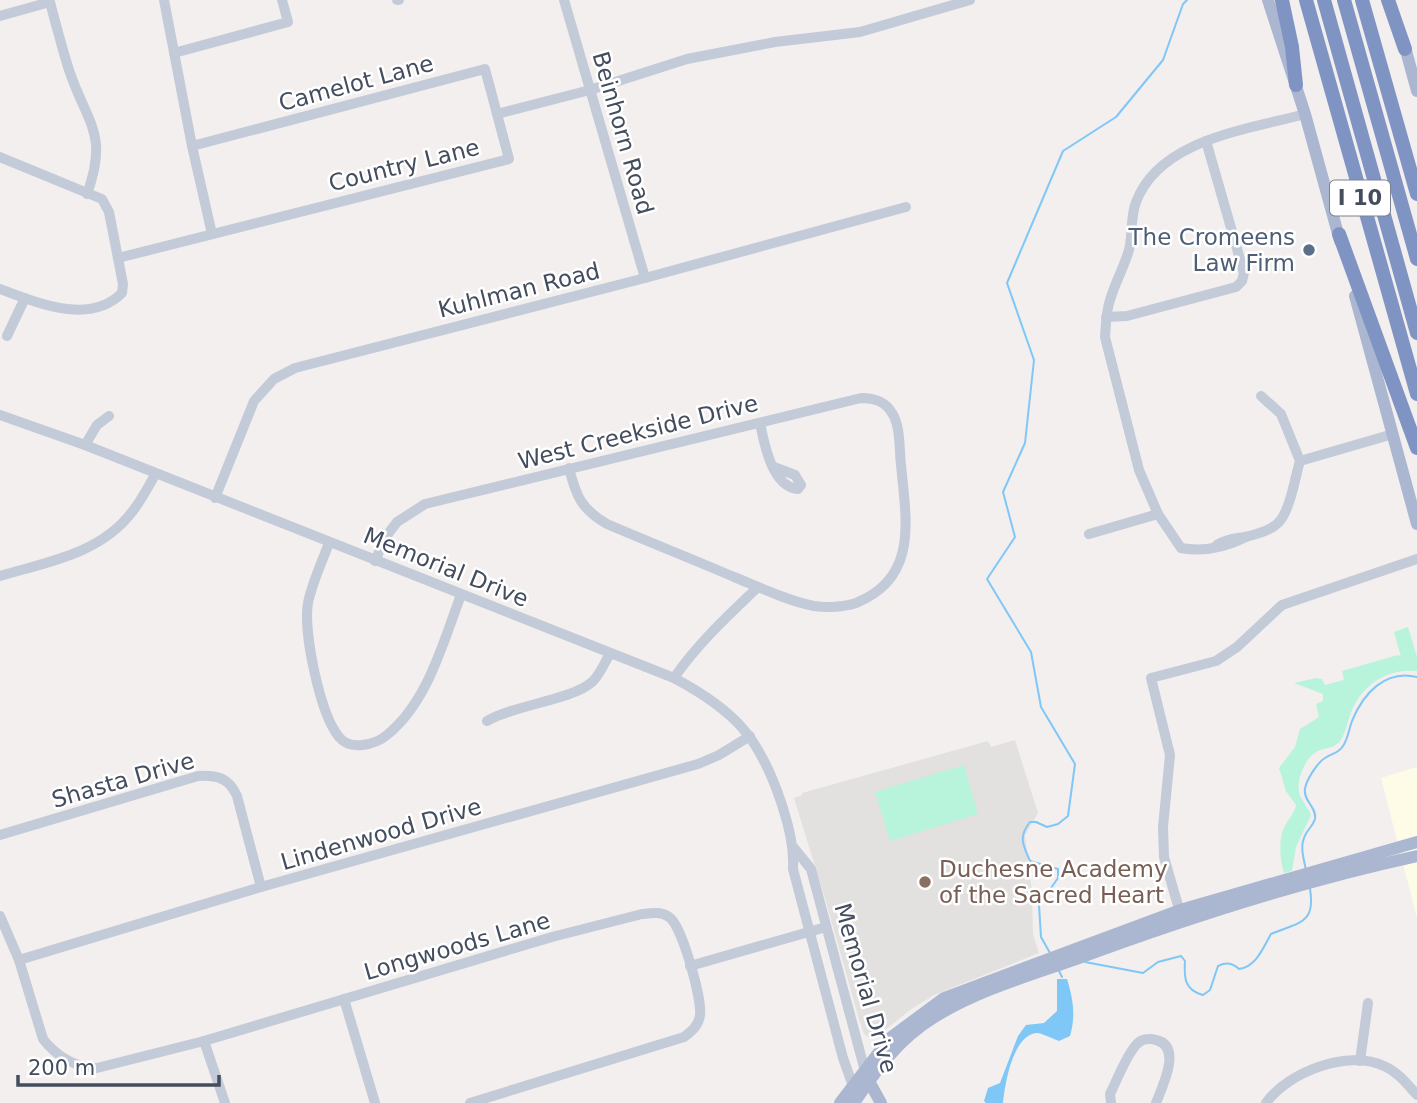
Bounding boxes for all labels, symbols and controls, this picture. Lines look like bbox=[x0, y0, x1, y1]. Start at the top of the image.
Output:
street label: Beinhorn Road bbox=[587, 49, 659, 217]
street label: Camelot Lane bbox=[276, 50, 436, 116]
street label: Country Lane bbox=[326, 134, 482, 196]
road number: I 10 bbox=[1330, 180, 1390, 216]
place label: The Cromeens Law Firm bbox=[1128, 224, 1295, 276]
marker: The Cromeens Law Firm bbox=[1301, 242, 1317, 258]
street label: Kuhlman Road bbox=[436, 257, 602, 323]
street label: West Creekside Drive bbox=[515, 390, 761, 474]
street label: Memorial Drive bbox=[360, 522, 532, 612]
street label: Shasta Drive bbox=[49, 747, 197, 813]
street label: Lindenwood Drive bbox=[278, 793, 484, 875]
place label: Duchesne Academy of the Sacred Heart bbox=[939, 856, 1168, 908]
marker: Duchesne Academy of the Sacred Heart bbox=[917, 874, 933, 890]
street label: Memorial Drive bbox=[829, 900, 903, 1076]
street label: Longwoods Lane bbox=[361, 907, 553, 985]
scale bar bbox=[18, 1044, 219, 1088]
text: 200 m bbox=[28, 1056, 95, 1080]

